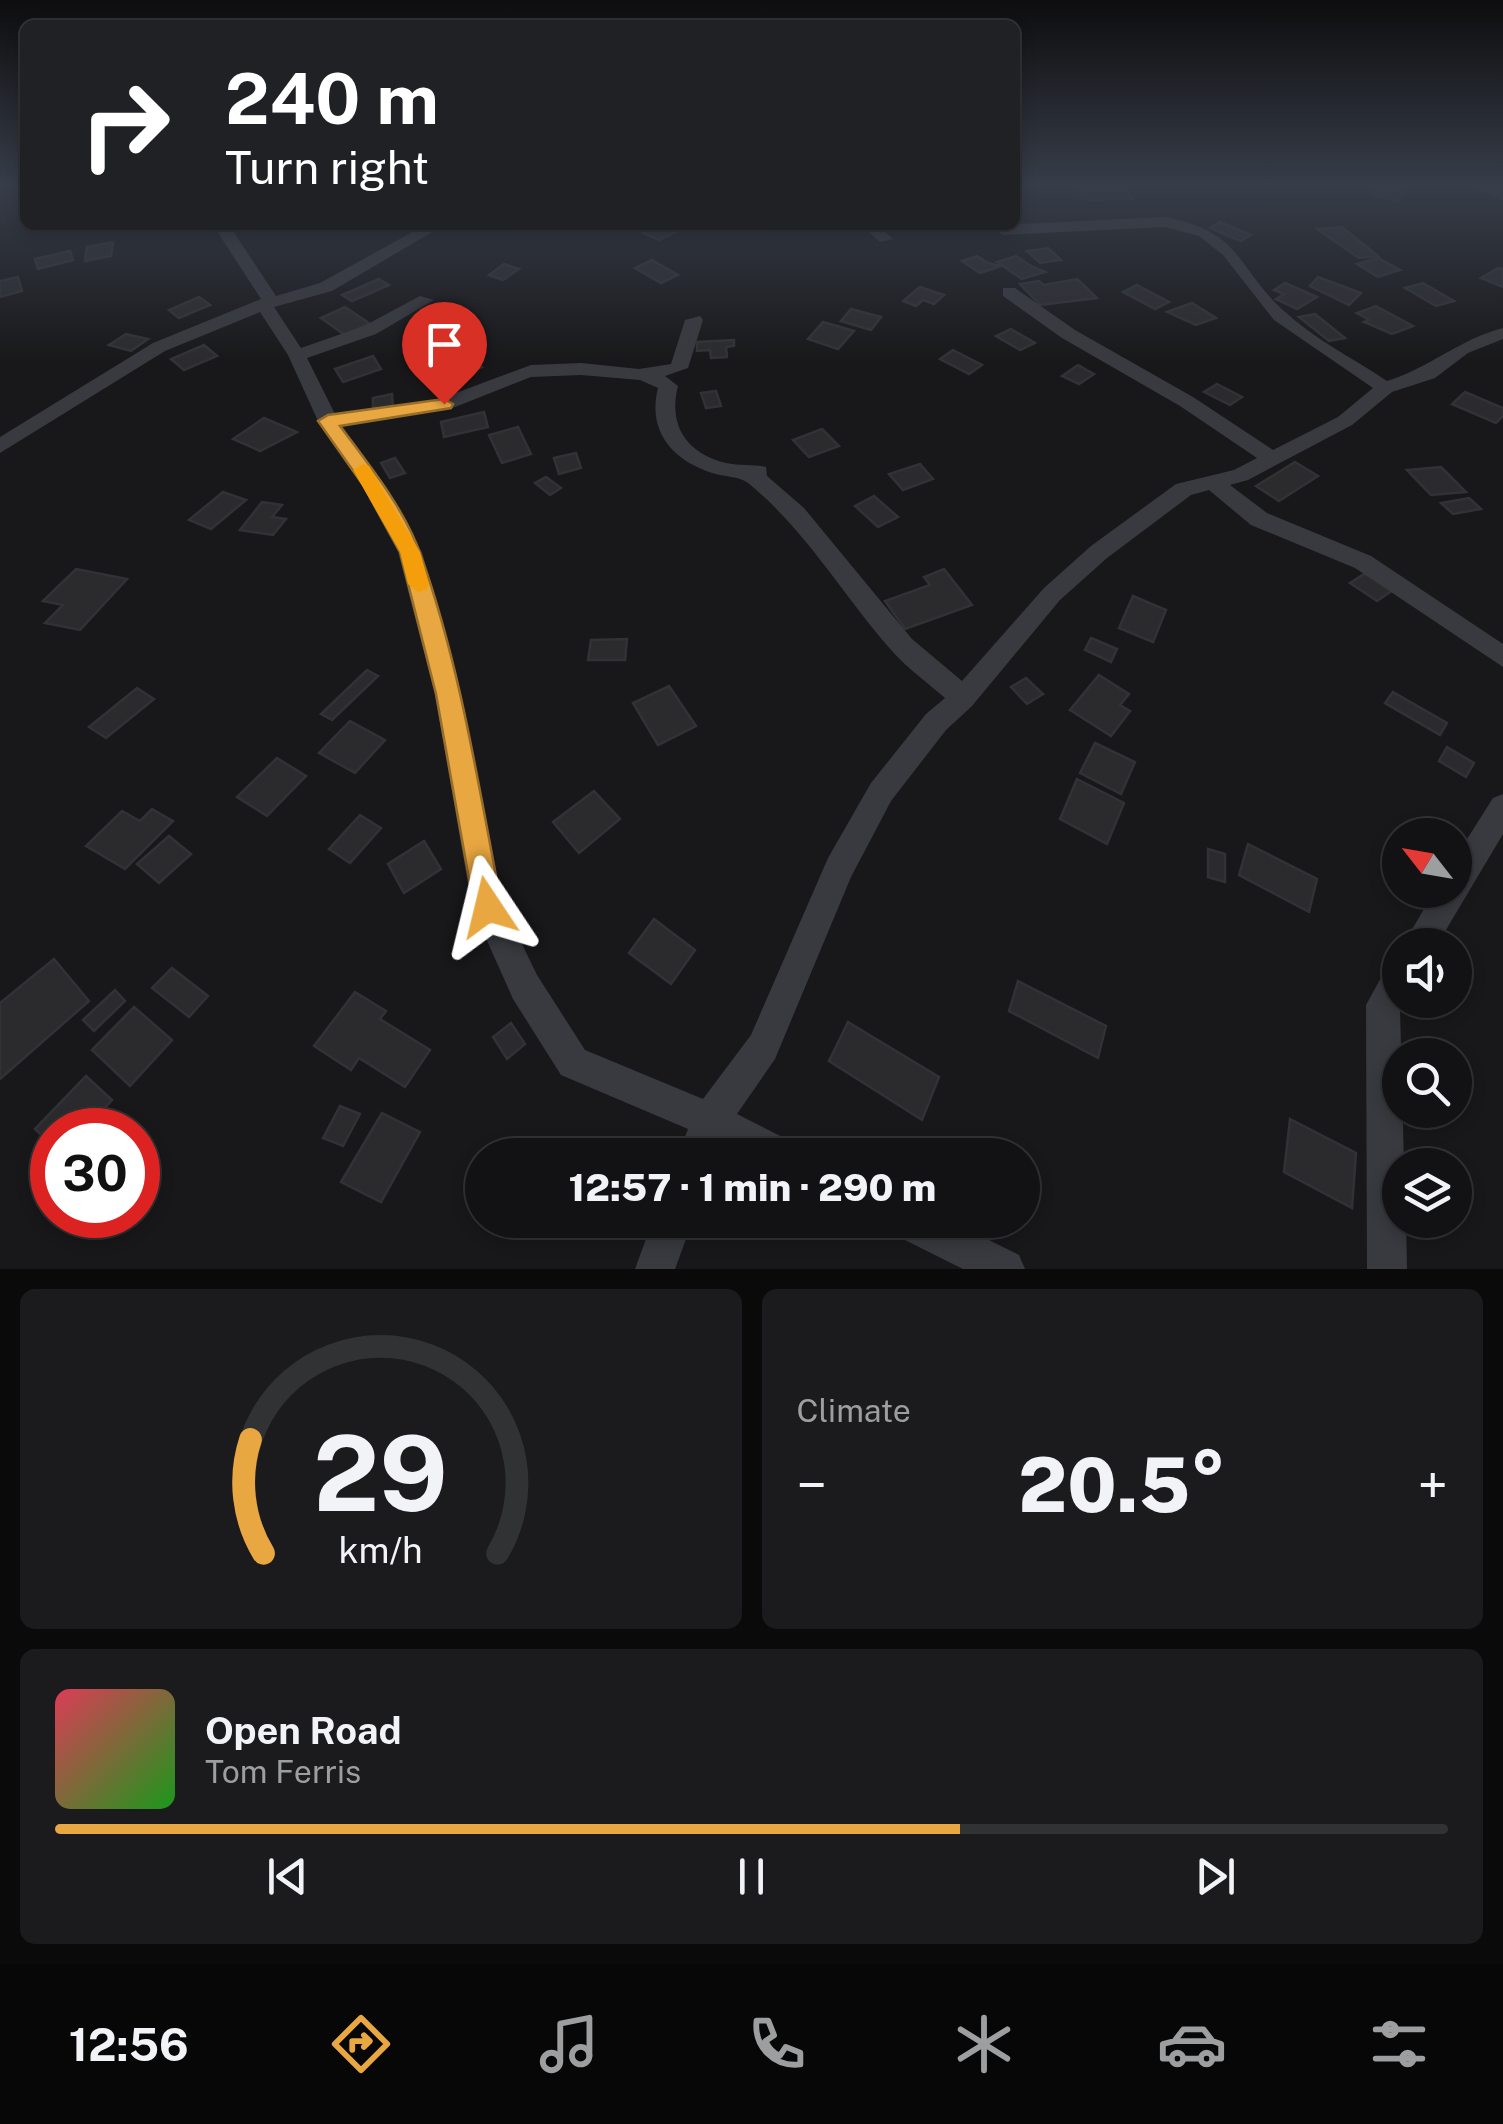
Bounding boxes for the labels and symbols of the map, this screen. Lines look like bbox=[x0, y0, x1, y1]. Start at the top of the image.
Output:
pin bbox=[402, 302, 487, 405]
north arrow bbox=[1382, 818, 1472, 908]
position arrow bbox=[436, 855, 540, 959]
speed limit sign: 30 bbox=[30, 1108, 160, 1238]

